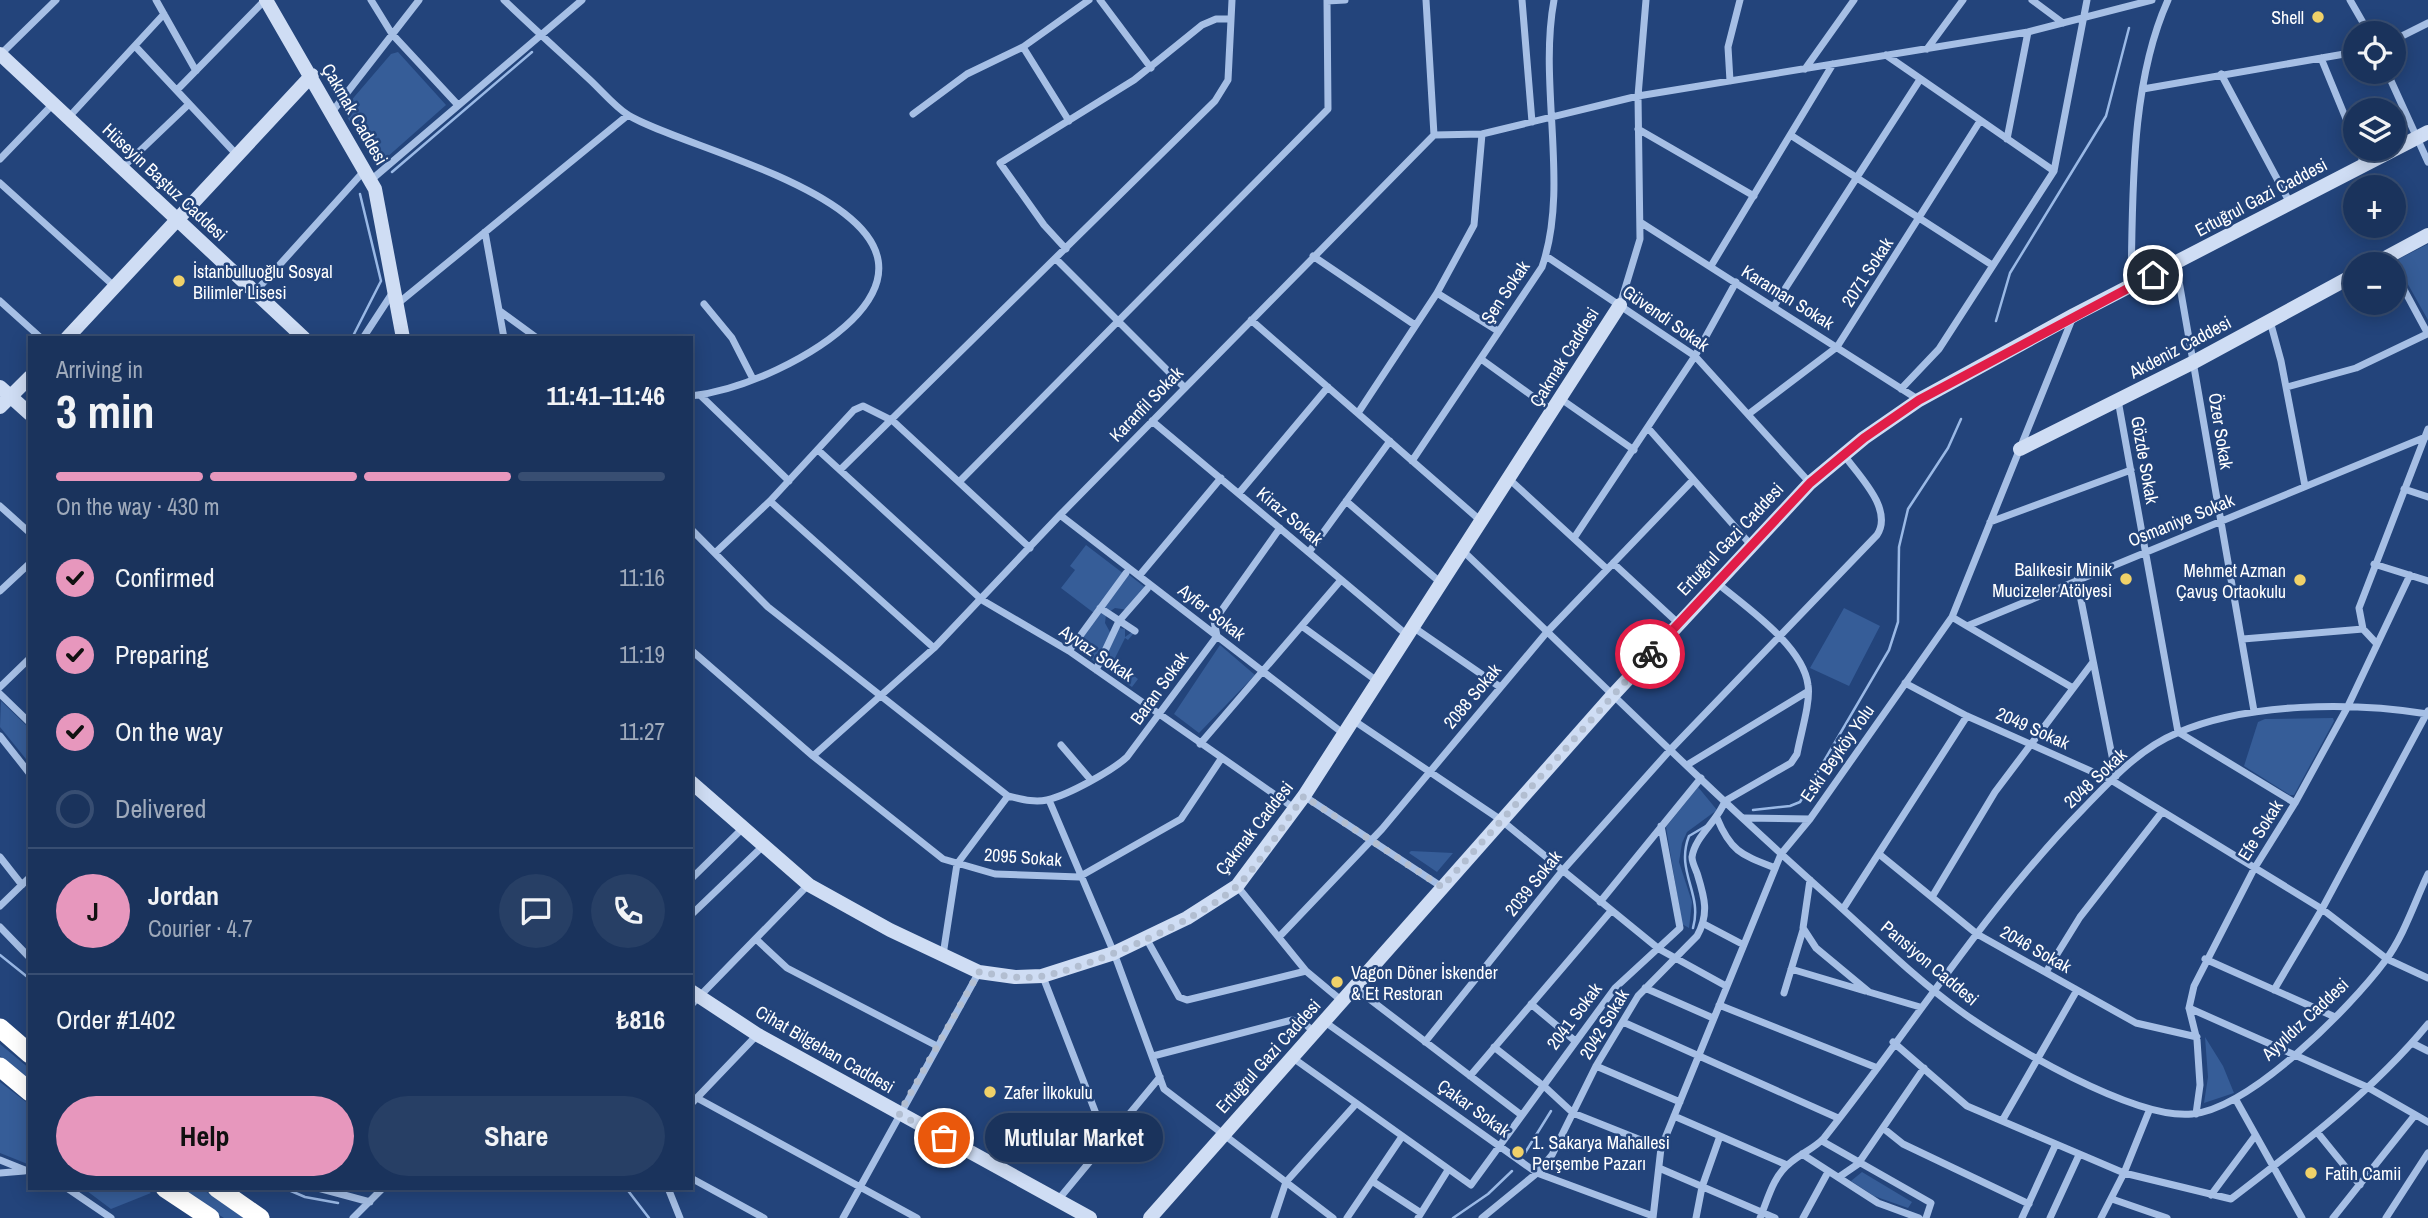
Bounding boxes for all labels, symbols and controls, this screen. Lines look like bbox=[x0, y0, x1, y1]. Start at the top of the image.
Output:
place label: Shell bbox=[2271, 5, 2304, 30]
marker: Shell bbox=[2310, 9, 2326, 25]
map controls bbox=[2343, 21, 2406, 315]
button: locate bbox=[2343, 21, 2406, 84]
street label: Çakmak Caddesi bbox=[316, 59, 394, 169]
button: layers bbox=[2343, 98, 2406, 161]
street label: Hüseyin Baştuz Caddesi bbox=[97, 117, 233, 247]
street label: Ertuğrul Gazi Caddesi bbox=[2191, 152, 2331, 242]
button: + bbox=[2343, 175, 2406, 238]
street label: 2071 Sokak bbox=[1835, 232, 1899, 312]
pin bbox=[2123, 245, 2183, 305]
button: − bbox=[2343, 252, 2406, 315]
street label: Şen Sokak bbox=[1475, 255, 1536, 329]
icon: home bbox=[2134, 256, 2172, 294]
place label: İstanbulluoğlu Sosyal Bilimler Lisesi bbox=[193, 259, 332, 305]
street label: Karaman Sokak bbox=[1737, 259, 1840, 336]
marker: İstanbulluoğlu Sosyal Bilimler Lisesi bbox=[171, 273, 187, 289]
street label: Güvendi Sokak bbox=[1617, 279, 1715, 358]
street label: Çakmak Caddesi bbox=[1523, 302, 1605, 412]
street label: Akdeniz Caddesi bbox=[2124, 310, 2235, 385]
text: Arriving in bbox=[56, 354, 143, 385]
street label: Karanfil Sokak bbox=[1104, 360, 1189, 447]
text: 11:41–11:46 bbox=[546, 378, 665, 413]
text: 3 min bbox=[56, 380, 155, 442]
street label: Özer Sokak bbox=[2203, 391, 2239, 472]
street label: Gözde Sokak bbox=[2125, 414, 2165, 506]
street label: Ertuğrul Gazi Caddesi bbox=[1671, 477, 1789, 601]
street label: Kiraz Sokak bbox=[1251, 481, 1329, 552]
street label: Osmaniye Sokak bbox=[2124, 487, 2238, 553]
text: On the way · 430 m bbox=[56, 491, 220, 522]
place label: Balıkesir Minik Mucizeler Atölyesi bbox=[1992, 557, 2113, 603]
place label: Mehmet Azman Çavuş Ortaokulu bbox=[2176, 558, 2286, 604]
icon: check bbox=[56, 559, 94, 597]
text: Confirmed bbox=[115, 560, 215, 595]
text: 11:16 bbox=[619, 562, 665, 593]
marker: Balıkesir Minik Mucizeler Atölyesi bbox=[2118, 571, 2134, 587]
marker: Mehmet Azman Çavuş Ortaokulu bbox=[2292, 572, 2308, 588]
street label: Ayfer Sokak bbox=[1172, 577, 1251, 647]
street label: Ayvaz Sokak bbox=[1054, 618, 1140, 687]
courier bbox=[1615, 619, 1685, 689]
icon: bike bbox=[1631, 635, 1669, 673]
icon: check bbox=[56, 636, 94, 674]
text: Preparing bbox=[115, 637, 209, 672]
text: 11:19 bbox=[619, 639, 665, 670]
street label: Baran Sokak bbox=[1124, 646, 1194, 730]
street label: 2088 Sokak bbox=[1437, 658, 1507, 734]
street label: Eski Beyköy Yolu bbox=[1794, 699, 1880, 807]
street label: 2049 Sokak bbox=[1992, 701, 2074, 756]
icon: check bbox=[56, 713, 94, 751]
text: On the way bbox=[115, 714, 223, 749]
text: 11:27 bbox=[619, 716, 665, 747]
street label: 2048 Sokak bbox=[2058, 742, 2132, 814]
street label: Çakmak Caddesi bbox=[1209, 776, 1299, 880]
text: Delivered bbox=[115, 791, 206, 826]
street label: Efe Sokak bbox=[2232, 794, 2289, 865]
street label: 2095 Sokak bbox=[983, 842, 1063, 872]
street label: 2039 Sokak bbox=[1499, 844, 1568, 921]
button: chat bbox=[499, 874, 573, 948]
button: phone bbox=[591, 874, 665, 948]
text: Jordan bbox=[148, 878, 219, 913]
text: J bbox=[87, 894, 99, 929]
text: Courier · 4.7 bbox=[148, 913, 253, 944]
street label: Pansiyon Caddesi bbox=[1876, 915, 1984, 1011]
street label: 2046 Sokak bbox=[1996, 919, 2077, 979]
place label: Vagon Döner İskender & Et Restoran bbox=[1351, 960, 1498, 1006]
street label: Ayyıldız Caddesi bbox=[2255, 972, 2354, 1067]
marker: Vagon Döner İskender & Et Restoran bbox=[1329, 974, 1345, 990]
street label: 2041 Sokak bbox=[1541, 977, 1608, 1055]
street label: 2042 Sokak bbox=[1573, 984, 1635, 1064]
street label: Ertuğrul Gazi Caddesi bbox=[1210, 993, 1326, 1119]
street label: Cihat Bilgehan Caddesi bbox=[751, 999, 899, 1099]
text: Order #1402 bbox=[56, 1002, 176, 1037]
text: ₺816 bbox=[616, 1002, 665, 1037]
street label: Çakar Sokak bbox=[1432, 1073, 1516, 1143]
place label: Zafer İlkokulu bbox=[1004, 1080, 1093, 1105]
marker: Zafer İlkokulu bbox=[982, 1084, 998, 1100]
button: Help bbox=[56, 1096, 354, 1176]
button: Share bbox=[368, 1096, 665, 1176]
pin bbox=[914, 1108, 974, 1168]
callout: Mutlular Market bbox=[986, 1114, 1164, 1162]
icon: bag bbox=[925, 1119, 963, 1157]
text: Mutlular Market bbox=[1004, 1122, 1144, 1153]
place label: 1. Sakarya Mahallesi Perşembe Pazarı bbox=[1532, 1130, 1670, 1176]
marker: 1. Sakarya Mahallesi Perşembe Pazarı bbox=[1510, 1144, 1526, 1160]
place label: Fatih Camii bbox=[2325, 1161, 2401, 1186]
marker: Fatih Camii bbox=[2303, 1165, 2319, 1181]

